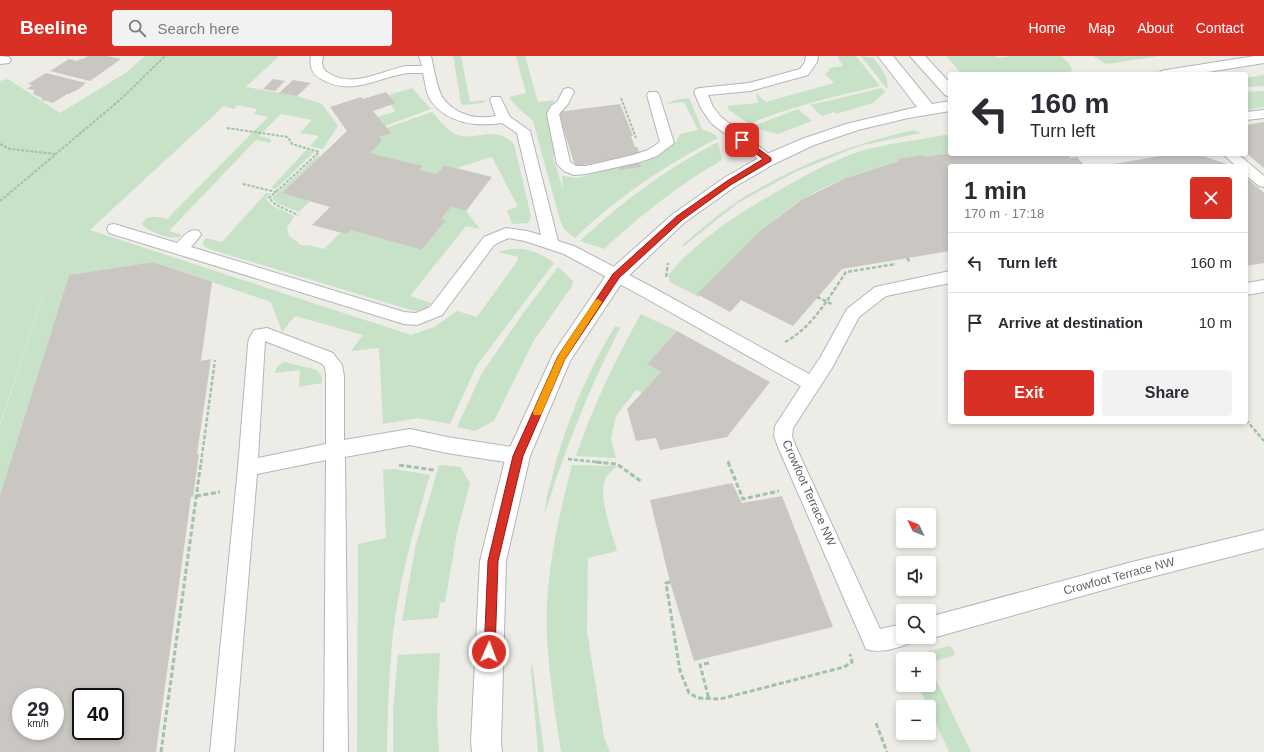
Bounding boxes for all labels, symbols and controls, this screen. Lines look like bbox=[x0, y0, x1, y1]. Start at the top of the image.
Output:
search box bbox=[112, 10, 392, 46]
text: Beeline bbox=[20, 17, 88, 38]
icon: search bbox=[126, 17, 148, 39]
text: Search here bbox=[158, 20, 239, 37]
text: Home bbox=[1029, 20, 1066, 36]
text: Map bbox=[1088, 20, 1115, 36]
text: About bbox=[1137, 20, 1174, 36]
text: Contact bbox=[1196, 20, 1244, 36]
icon: left bbox=[964, 88, 1016, 140]
text: 160 m bbox=[1030, 88, 1109, 119]
text: Turn left bbox=[1030, 121, 1095, 141]
pin bbox=[725, 123, 759, 157]
icon: arrive bbox=[731, 129, 753, 151]
text: 1 min bbox=[964, 177, 1027, 204]
button: close bbox=[1190, 177, 1232, 219]
text: 170 m · 17:18 bbox=[964, 206, 1044, 221]
icon: left bbox=[964, 252, 986, 274]
text: Turn left bbox=[998, 254, 1057, 271]
text: 160 m bbox=[1190, 254, 1232, 271]
icon: arrive bbox=[964, 312, 986, 334]
text: Arrive at destination bbox=[998, 314, 1143, 331]
text: 10 m bbox=[1199, 314, 1232, 331]
button: Exit bbox=[964, 370, 1094, 416]
button: Share bbox=[1102, 370, 1232, 416]
street label: Crowfoot Terrace NW bbox=[779, 438, 839, 549]
north arrow bbox=[896, 508, 936, 548]
map controls bbox=[896, 508, 936, 740]
street label: Crowfoot Terrace NW bbox=[1062, 554, 1177, 598]
button: sound bbox=[896, 556, 936, 596]
button: search bbox=[896, 604, 936, 644]
position arrow bbox=[468, 631, 510, 673]
button: + bbox=[896, 652, 936, 692]
speed limit sign: 40 bbox=[72, 688, 124, 740]
text: 29 bbox=[27, 698, 49, 720]
button: − bbox=[896, 700, 936, 740]
text: km/h bbox=[27, 718, 49, 729]

